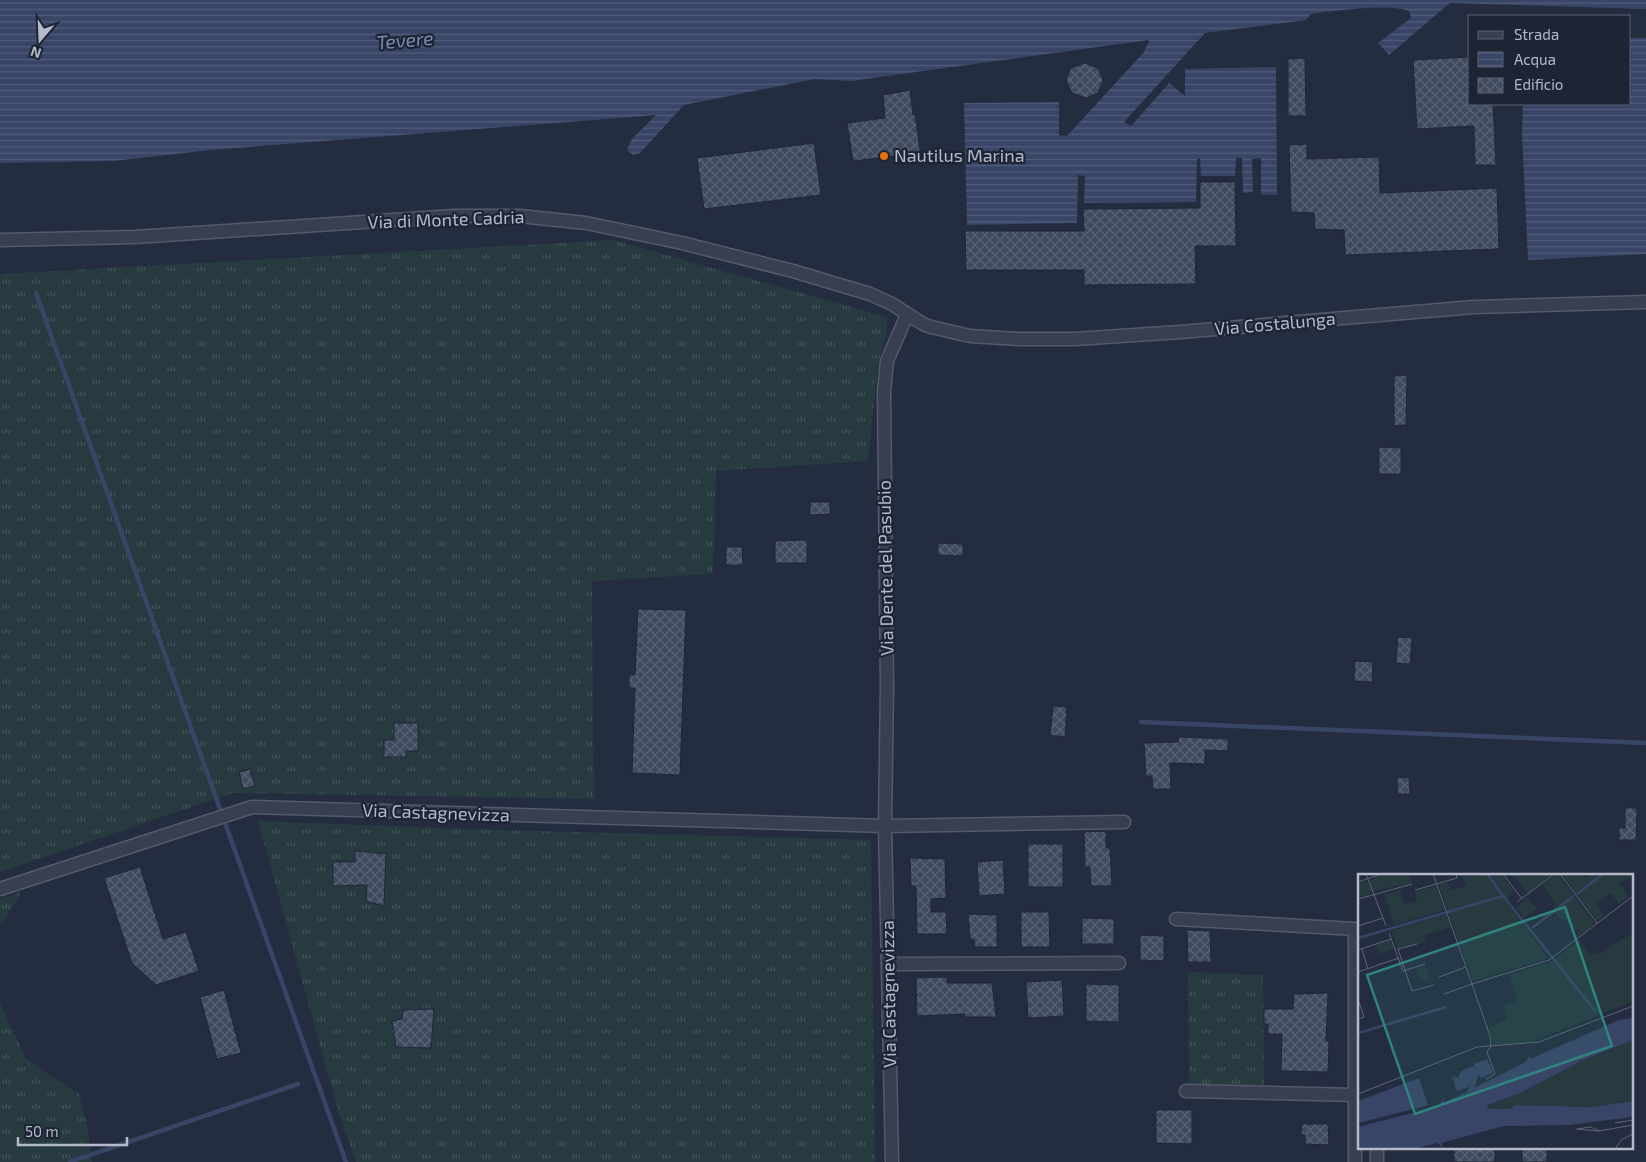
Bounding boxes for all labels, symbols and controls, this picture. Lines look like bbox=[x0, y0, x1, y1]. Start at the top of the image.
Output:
north arrow bbox=[15, 15, 65, 65]
legend bbox=[1468, 15, 1631, 105]
text: Strada bbox=[1514, 25, 1559, 43]
water label: Tevere bbox=[376, 26, 434, 53]
text: N bbox=[28, 43, 43, 62]
text: Acqua bbox=[1514, 50, 1556, 68]
text: Edificio bbox=[1514, 75, 1563, 93]
place label: Nautilus Marina bbox=[894, 144, 1025, 166]
marker: Nautilus Marina bbox=[878, 150, 890, 162]
street label: Via di Monte Cadria bbox=[367, 205, 525, 233]
street label: Via Costalunga bbox=[1213, 307, 1336, 339]
street label: Via Dente del Pasubio bbox=[872, 480, 898, 656]
street label: Via Castagnevizza bbox=[362, 798, 510, 826]
inset map bbox=[1358, 874, 1634, 1150]
street label: Via Castagnevizza bbox=[876, 920, 900, 1068]
scale bar bbox=[18, 1114, 126, 1146]
text: 50 m bbox=[25, 1122, 59, 1140]

